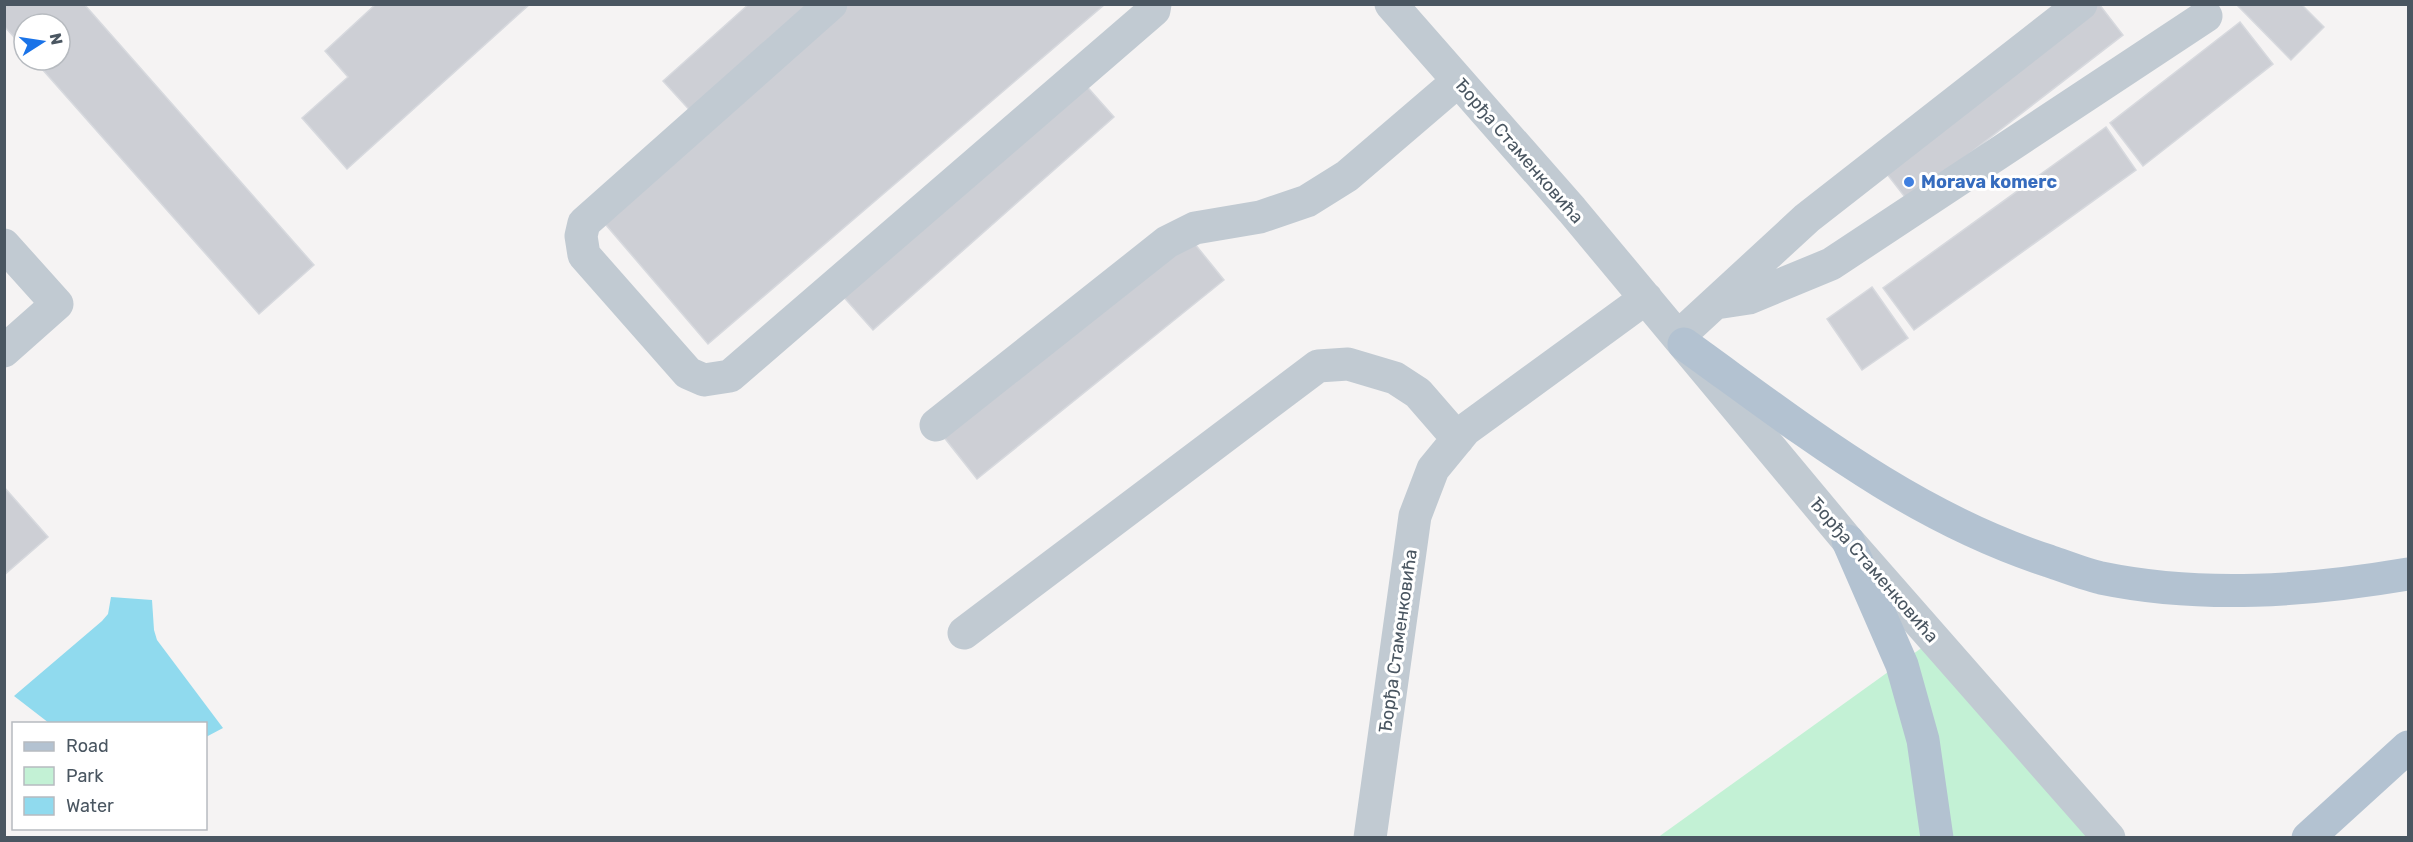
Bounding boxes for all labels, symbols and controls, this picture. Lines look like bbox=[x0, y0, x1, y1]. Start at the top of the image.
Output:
north arrow bbox=[12, 12, 72, 72]
text: N bbox=[46, 31, 67, 47]
street label: Ђорђа Стаменковића bbox=[1450, 74, 1588, 228]
place label: Morava komerc bbox=[1921, 171, 2057, 193]
marker: Morava komerc bbox=[1902, 175, 1916, 189]
street label: Ђорђа Стаменковића bbox=[1805, 493, 1943, 647]
street label: Ђорђа Стаменковића bbox=[1374, 548, 1422, 734]
legend bbox=[12, 722, 207, 830]
text: Road bbox=[66, 735, 109, 757]
text: Park bbox=[66, 765, 104, 787]
text: Water bbox=[66, 795, 114, 817]

